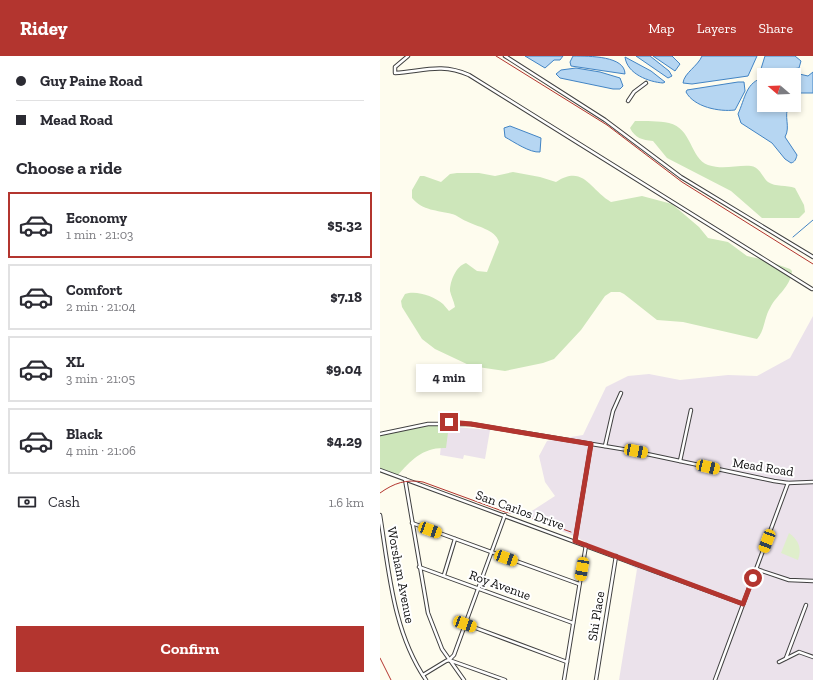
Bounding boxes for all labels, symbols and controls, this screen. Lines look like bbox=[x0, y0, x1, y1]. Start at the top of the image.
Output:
text: Ridey bbox=[20, 17, 68, 40]
text: Map bbox=[648, 20, 675, 37]
text: Layers bbox=[697, 20, 736, 37]
text: Share bbox=[758, 20, 793, 37]
north arrow bbox=[757, 68, 801, 112]
map controls bbox=[757, 68, 801, 112]
text: Guy Paine Road bbox=[40, 72, 143, 90]
text: Mead Road bbox=[40, 111, 113, 129]
text: Choose a ride bbox=[16, 157, 122, 179]
icon: car bbox=[18, 207, 54, 243]
text: Economy bbox=[66, 209, 127, 227]
text: $5.32 bbox=[327, 216, 362, 234]
text: 1 min · 21:03 bbox=[66, 227, 133, 242]
icon: car bbox=[18, 279, 54, 315]
text: Comfort bbox=[66, 281, 122, 299]
text: $7.18 bbox=[330, 288, 362, 306]
text: 2 min · 21:04 bbox=[66, 299, 136, 314]
icon: car bbox=[18, 351, 54, 387]
text: XL bbox=[66, 353, 84, 371]
text: $9.04 bbox=[326, 360, 362, 378]
callout: 4 min bbox=[416, 364, 482, 392]
text: 4 min bbox=[433, 370, 465, 385]
text: 3 min · 21:05 bbox=[66, 371, 135, 386]
route end bbox=[440, 413, 458, 431]
icon: car bbox=[18, 423, 54, 459]
text: Black bbox=[66, 425, 103, 443]
text: $4.29 bbox=[327, 432, 362, 450]
text: 4 min · 21:06 bbox=[66, 443, 136, 458]
car bbox=[623, 443, 649, 459]
street label: Mead Road bbox=[731, 455, 795, 479]
car bbox=[695, 458, 721, 476]
street label: San Carlos Drive bbox=[474, 487, 566, 533]
icon: cash bbox=[16, 491, 38, 513]
text: Cash bbox=[48, 493, 80, 511]
text: 1.6 km bbox=[329, 495, 364, 510]
car bbox=[417, 520, 443, 540]
street label: Worsham Avenue bbox=[384, 526, 418, 624]
car bbox=[757, 528, 777, 554]
car bbox=[493, 548, 519, 568]
car bbox=[574, 556, 590, 582]
street label: Roy Avenue bbox=[467, 567, 533, 603]
route start bbox=[744, 569, 762, 587]
street label: Shi Place bbox=[585, 590, 607, 642]
car bbox=[452, 614, 478, 634]
button: Confirm bbox=[16, 626, 364, 672]

